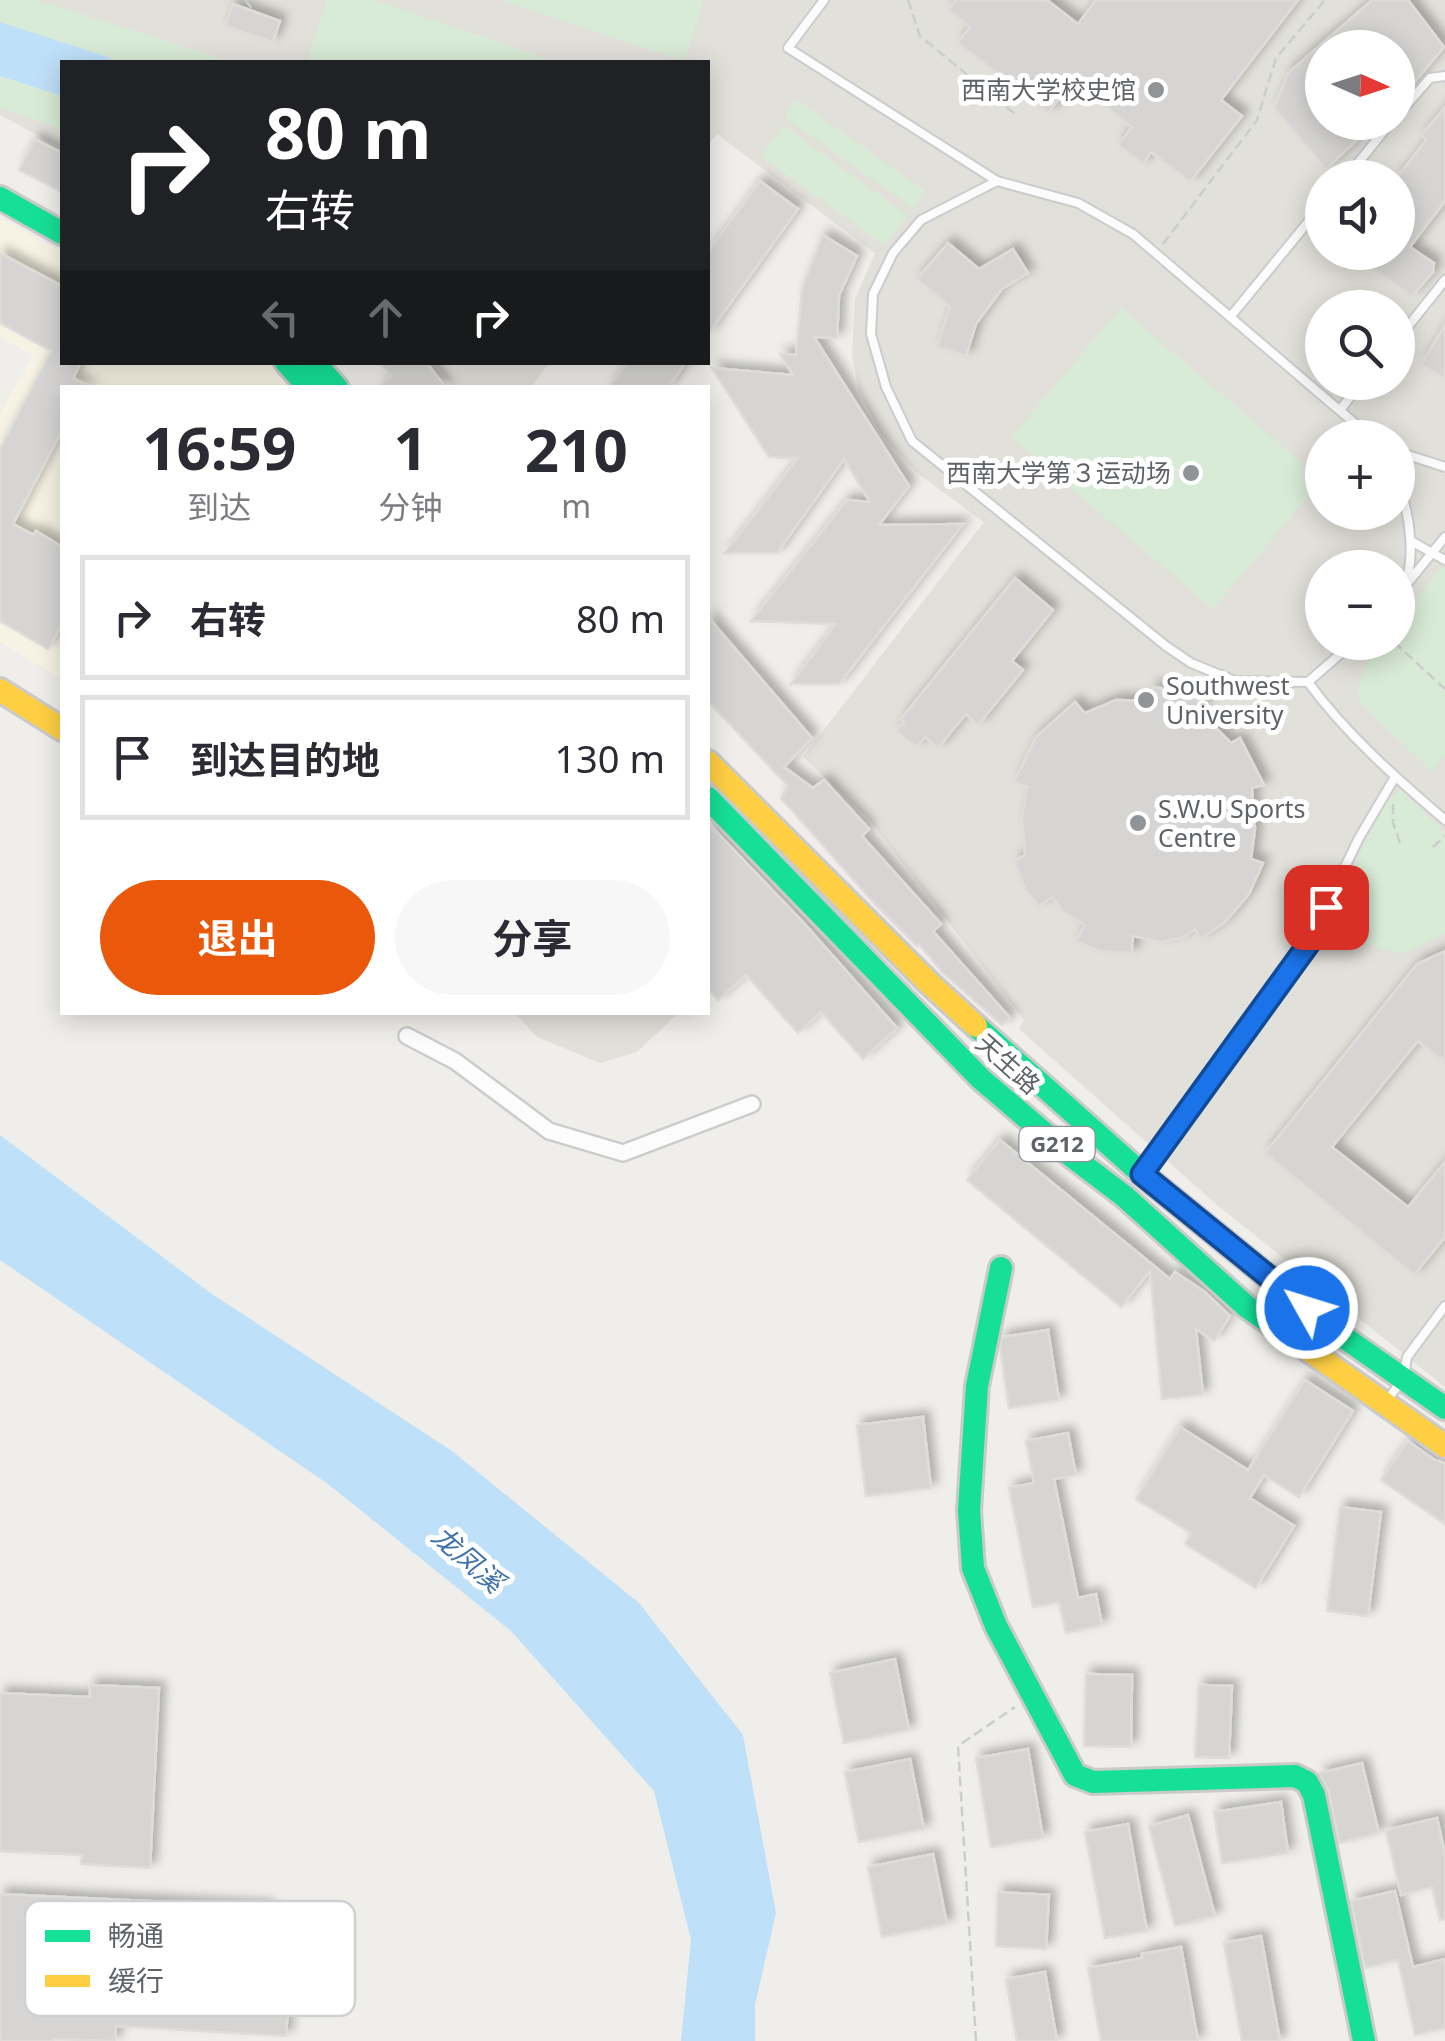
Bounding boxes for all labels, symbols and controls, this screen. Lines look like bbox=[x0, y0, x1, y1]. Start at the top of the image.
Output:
north arrow bbox=[1305, 30, 1415, 140]
map controls bbox=[1305, 30, 1415, 660]
place label: 西南大学校史馆 bbox=[961, 72, 1136, 106]
marker: 西南大学校史馆 bbox=[1145, 79, 1167, 101]
text: 80 m bbox=[265, 84, 432, 180]
icon: right bbox=[100, 100, 230, 230]
button: sound bbox=[1305, 160, 1415, 270]
text: 右转 bbox=[265, 179, 355, 240]
icon: left bbox=[253, 290, 308, 345]
icon: ahead bbox=[358, 290, 413, 345]
icon: right bbox=[463, 290, 518, 345]
button: search bbox=[1305, 290, 1415, 400]
text: 16:59 bbox=[142, 406, 296, 488]
text: 1 bbox=[393, 406, 428, 488]
text: 210 bbox=[525, 408, 628, 490]
button: + bbox=[1305, 420, 1415, 530]
place label: 西南大学第３运动场 bbox=[946, 455, 1171, 489]
marker: 西南大学第３运动场 bbox=[1180, 462, 1202, 484]
text: m bbox=[561, 484, 591, 527]
text: 到达 bbox=[187, 485, 251, 528]
text: 分钟 bbox=[379, 485, 443, 528]
button: − bbox=[1305, 550, 1415, 660]
icon: right bbox=[105, 590, 160, 645]
text: 80 m bbox=[576, 592, 665, 644]
text: 右转 bbox=[190, 593, 266, 645]
place label: Southwest University bbox=[1166, 668, 1290, 731]
marker: Southwest University bbox=[1135, 689, 1157, 711]
icon: arrive bbox=[105, 730, 160, 785]
text: 130 m bbox=[554, 732, 665, 784]
text: 到达目的地 bbox=[190, 733, 380, 785]
place label: S.W.U Sports Centre bbox=[1158, 791, 1305, 854]
marker: S.W.U Sports Centre bbox=[1127, 812, 1149, 834]
pin bbox=[1284, 865, 1369, 950]
button: 退出 bbox=[100, 880, 375, 995]
button: 分享 bbox=[395, 880, 670, 995]
icon: arrive bbox=[1299, 880, 1354, 935]
street label: 天生路 bbox=[969, 1026, 1048, 1101]
road number: G212 bbox=[1020, 1127, 1094, 1161]
position arrow bbox=[1255, 1256, 1359, 1360]
water label: 龙凤溪 bbox=[424, 1516, 515, 1602]
legend bbox=[25, 1901, 355, 2016]
text: 畅通 bbox=[108, 1916, 164, 1954]
text: 缓行 bbox=[108, 1961, 164, 1999]

